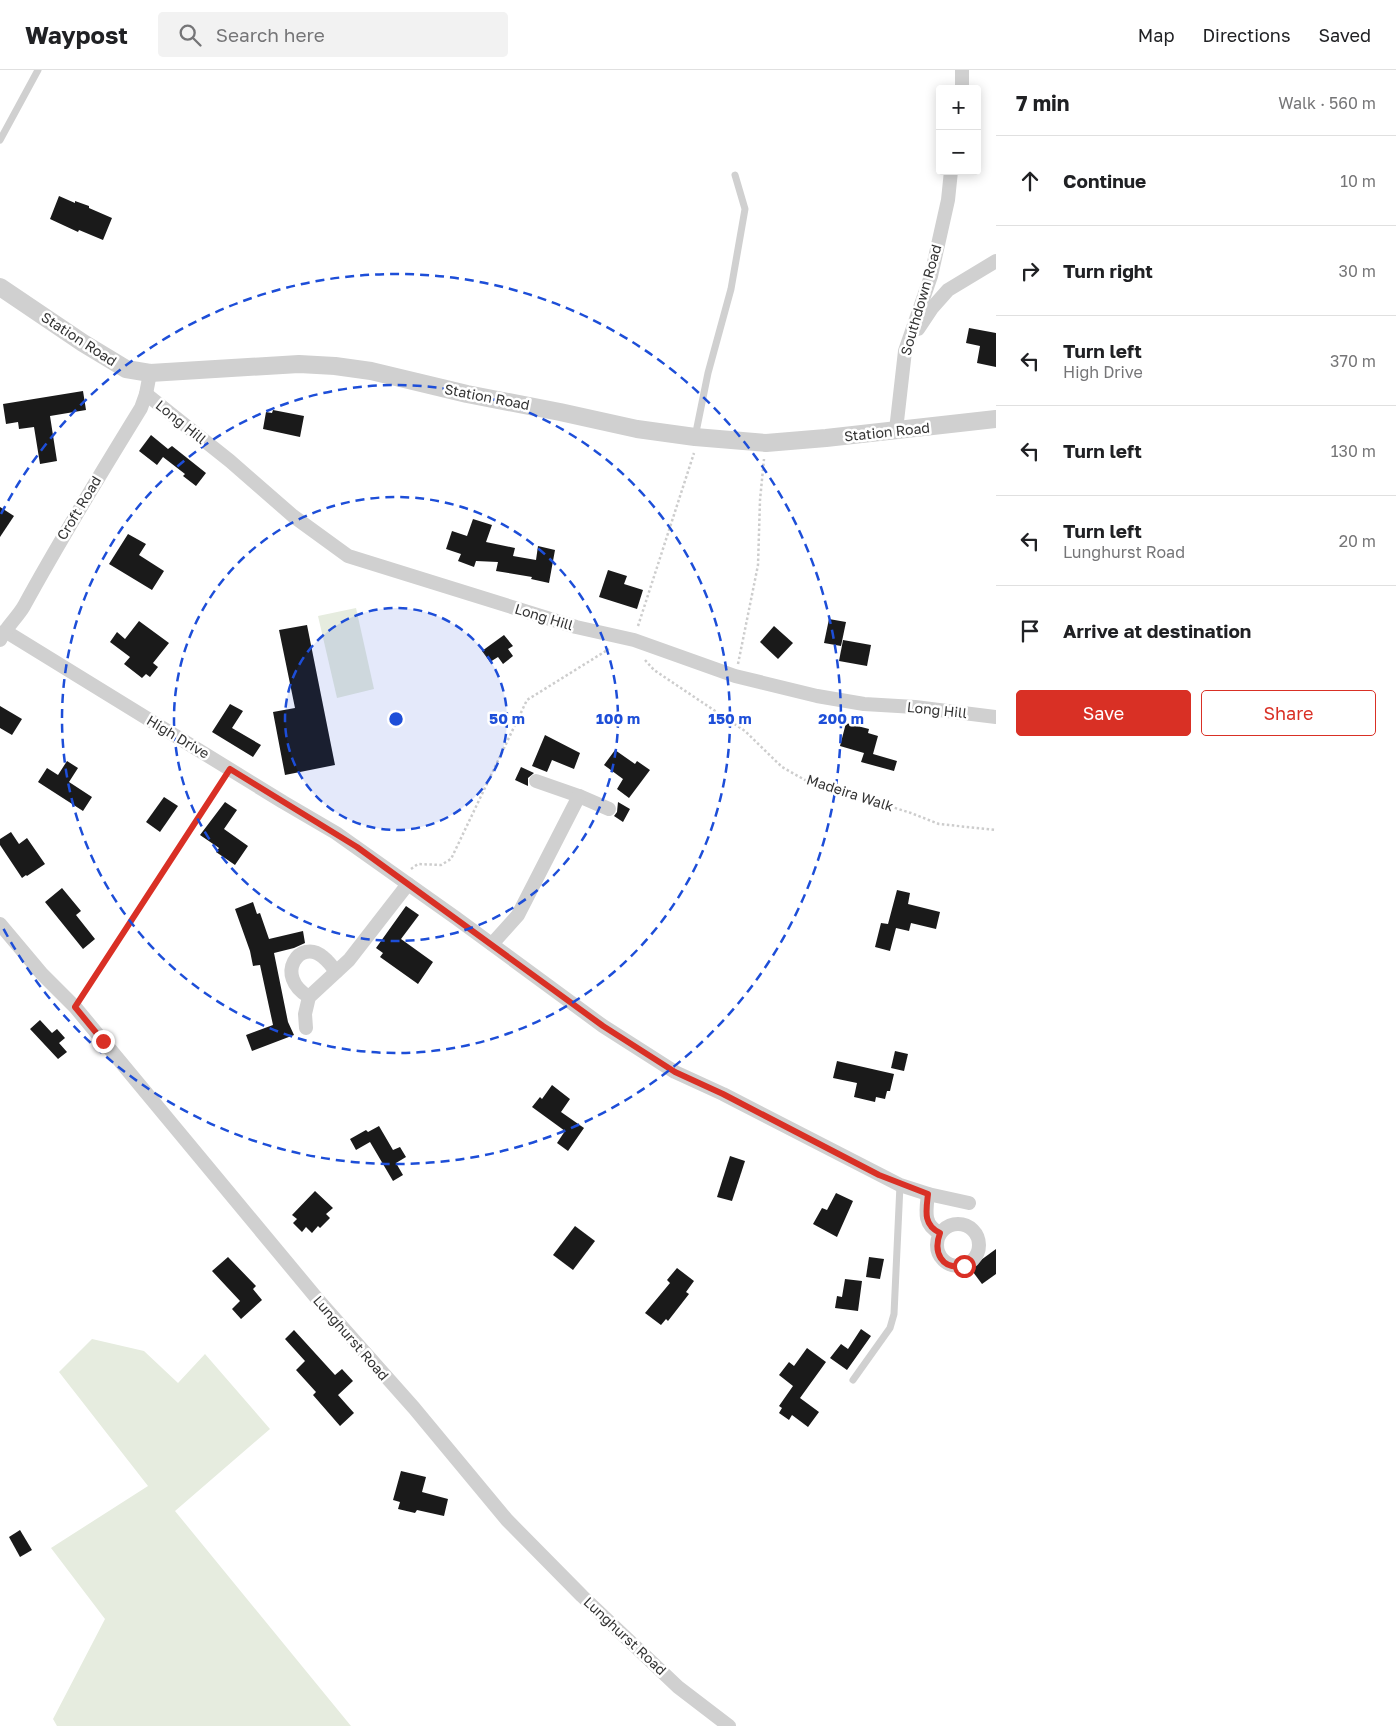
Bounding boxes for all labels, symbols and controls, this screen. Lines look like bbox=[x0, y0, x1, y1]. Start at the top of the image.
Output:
search box bbox=[158, 12, 508, 57]
text: Waypost bbox=[25, 20, 128, 49]
icon: search bbox=[176, 21, 204, 49]
text: Search here bbox=[216, 23, 325, 46]
text: Map bbox=[1138, 24, 1174, 46]
text: Directions bbox=[1202, 24, 1290, 46]
text: Saved bbox=[1318, 24, 1371, 46]
map controls bbox=[936, 85, 981, 175]
button: + bbox=[936, 85, 981, 130]
text: 7 min bbox=[1016, 90, 1070, 116]
text: Walk · 560 m bbox=[1278, 93, 1376, 113]
button: − bbox=[936, 130, 981, 175]
icon: ahead bbox=[1016, 167, 1044, 195]
text: Continue bbox=[1063, 169, 1146, 192]
text: 10 m bbox=[1340, 171, 1376, 191]
street label: Southdown Road bbox=[897, 242, 944, 357]
icon: right bbox=[1016, 257, 1044, 285]
text: Turn right bbox=[1063, 259, 1153, 282]
text: 30 m bbox=[1339, 261, 1376, 281]
street label: Station Road bbox=[38, 308, 120, 369]
text: Turn left bbox=[1063, 339, 1142, 362]
icon: left bbox=[1016, 347, 1044, 375]
text: 370 m bbox=[1330, 351, 1376, 371]
text: High Drive bbox=[1063, 362, 1143, 382]
street label: Station Road bbox=[443, 380, 531, 413]
street label: Long Hill bbox=[153, 396, 210, 447]
street label: Station Road bbox=[843, 419, 931, 444]
icon: left bbox=[1016, 437, 1044, 465]
text: Turn left bbox=[1063, 439, 1142, 462]
text: 130 m bbox=[1331, 441, 1376, 461]
street label: Croft Road bbox=[53, 473, 104, 543]
text: Turn left bbox=[1063, 519, 1142, 542]
icon: left bbox=[1016, 527, 1044, 555]
text: 20 m bbox=[1339, 531, 1376, 551]
text: Lunghurst Road bbox=[1063, 542, 1185, 562]
street label: Long Hill bbox=[513, 600, 575, 633]
icon: arrive bbox=[1016, 617, 1044, 645]
text: Arrive at destination bbox=[1063, 619, 1251, 642]
button: Save bbox=[1016, 690, 1191, 736]
button: Share bbox=[1201, 690, 1376, 736]
street label: Long Hill bbox=[906, 698, 968, 721]
text: 50 m bbox=[489, 709, 525, 727]
text: 100 m bbox=[596, 709, 640, 727]
text: 150 m bbox=[708, 709, 752, 727]
text: 200 m bbox=[818, 709, 864, 727]
centre of rings bbox=[387, 710, 405, 728]
street label: High Drive bbox=[144, 711, 213, 762]
street label: Madeira Walk bbox=[805, 770, 896, 815]
route end bbox=[92, 1030, 115, 1053]
route start bbox=[953, 1255, 976, 1278]
street label: Lunghurst Road bbox=[310, 1292, 393, 1384]
street label: Lunghurst Road bbox=[581, 1593, 670, 1678]

